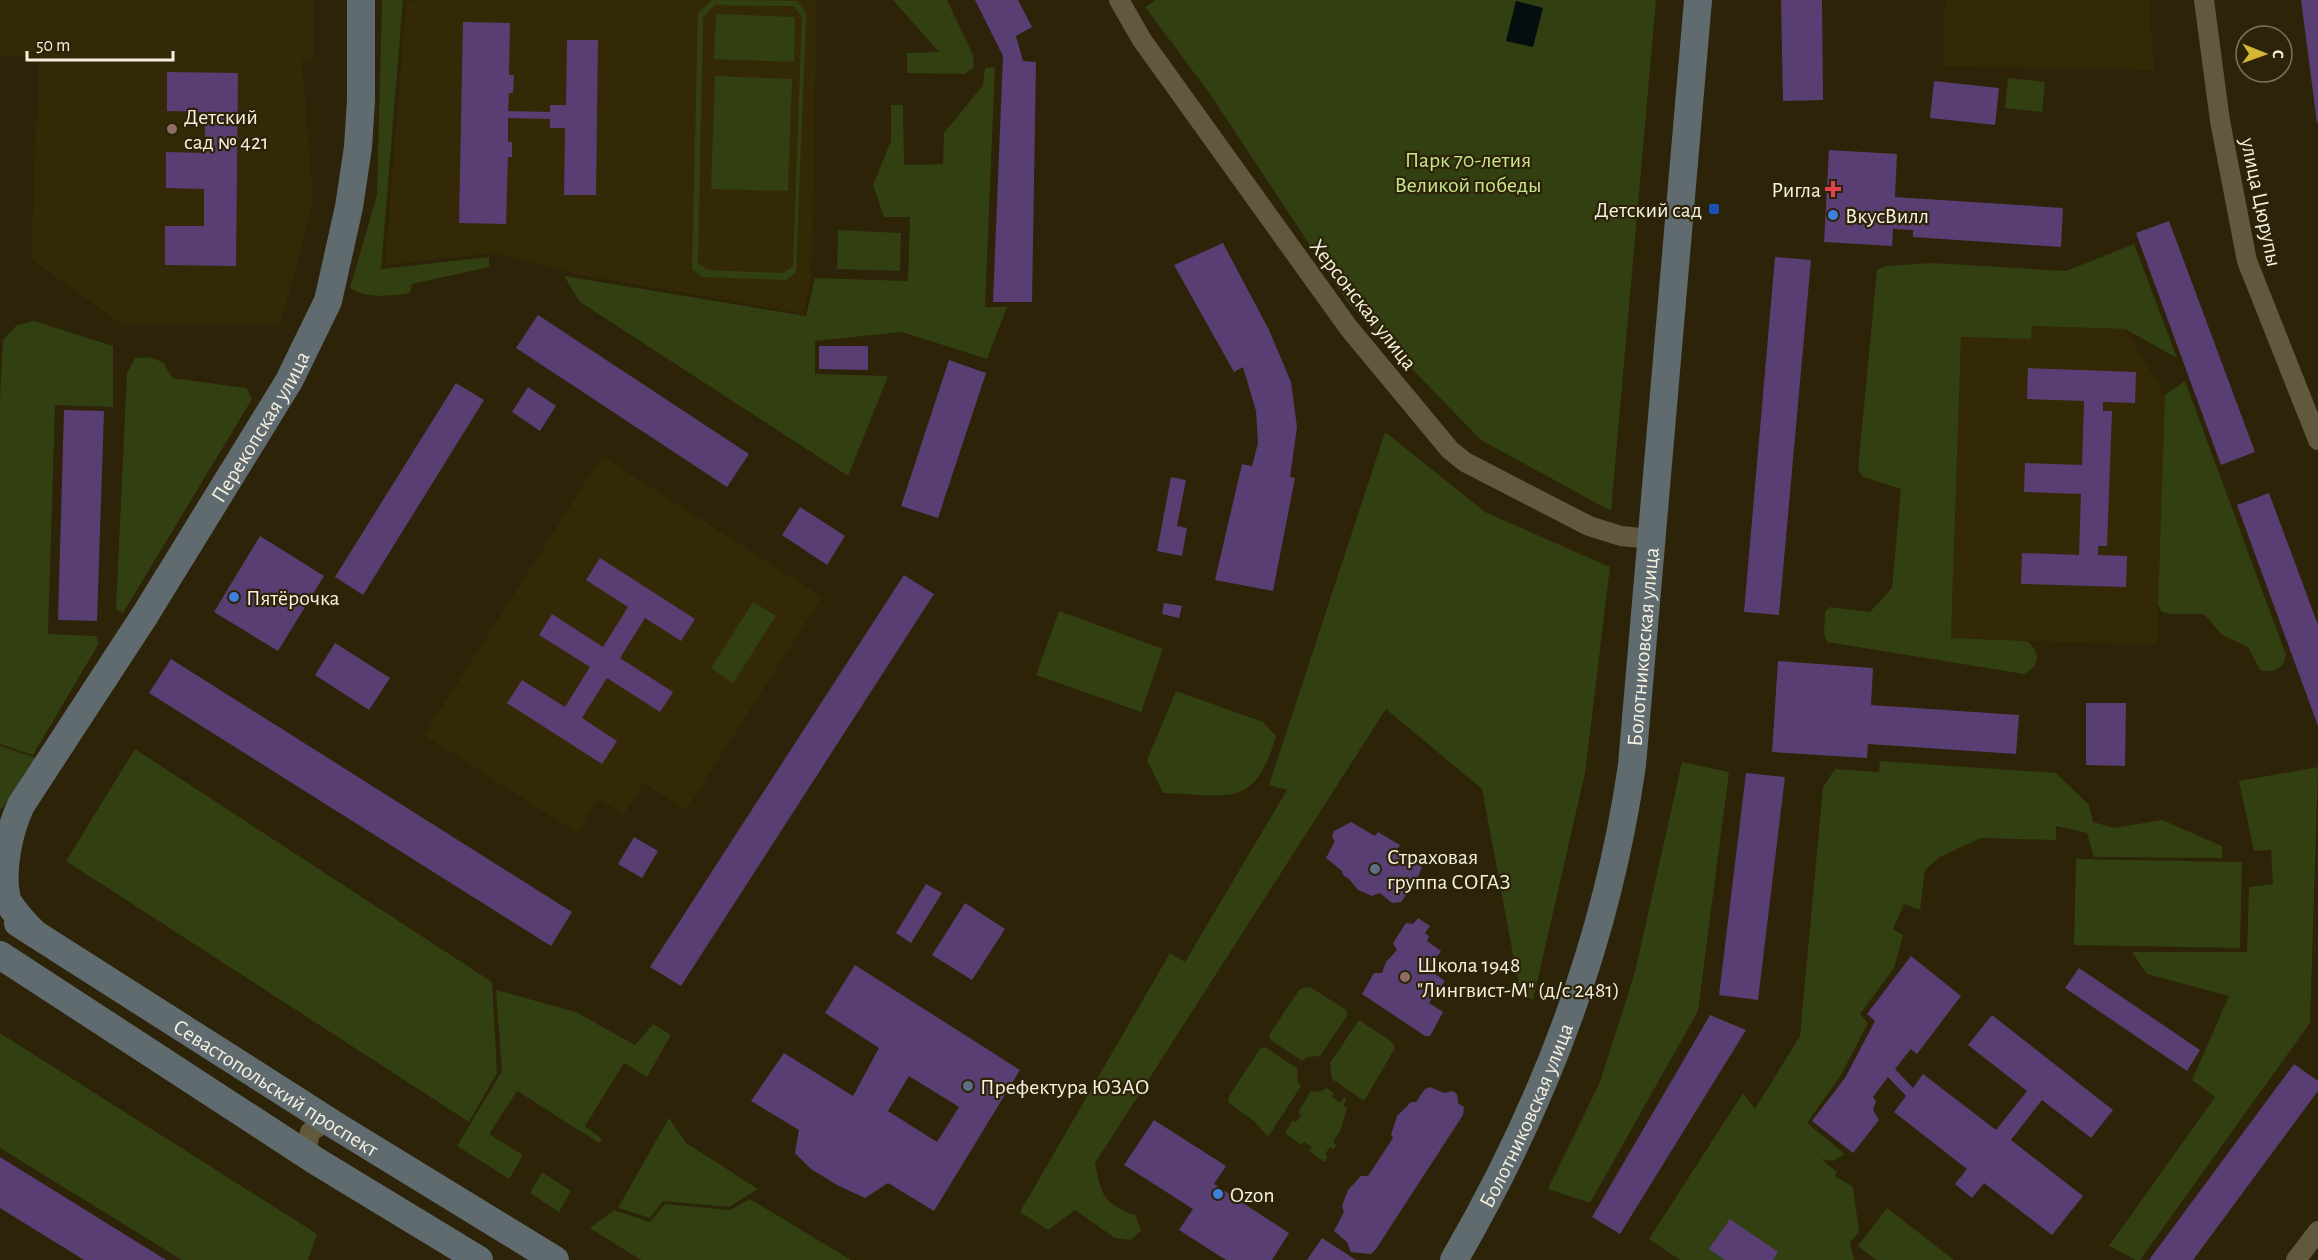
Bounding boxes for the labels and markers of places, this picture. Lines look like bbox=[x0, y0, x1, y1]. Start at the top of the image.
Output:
place label: Детский сад № 421 bbox=[184, 106, 268, 153]
marker: Детский сад № 421 bbox=[165, 122, 179, 136]
place label: Ригла bbox=[1771, 179, 1821, 201]
marker: Ригла bbox=[1826, 182, 1840, 196]
place label: Детский сад bbox=[1595, 199, 1702, 221]
marker: Детский сад bbox=[1707, 202, 1721, 216]
place label: ВкусВилл bbox=[1845, 205, 1929, 227]
marker: ВкусВилл bbox=[1826, 208, 1840, 222]
place label: Пятёрочка bbox=[246, 587, 340, 609]
marker: Пятёрочка bbox=[227, 590, 241, 604]
place label: Страховая группа СОГАЗ bbox=[1387, 846, 1511, 893]
marker: Страховая группа СОГАЗ bbox=[1368, 862, 1382, 876]
place label: Школа 1948 "Лингвист-М" (д/с 2481) bbox=[1417, 954, 1620, 1001]
marker: Школа 1948 "Лингвист-М" (д/с 2481) bbox=[1398, 970, 1412, 984]
place label: Префектура ЮЗАО bbox=[980, 1076, 1150, 1098]
marker: Префектура ЮЗАО bbox=[961, 1079, 975, 1093]
place label: Ozon bbox=[1230, 1184, 1275, 1206]
marker: Ozon bbox=[1211, 1187, 1225, 1201]

